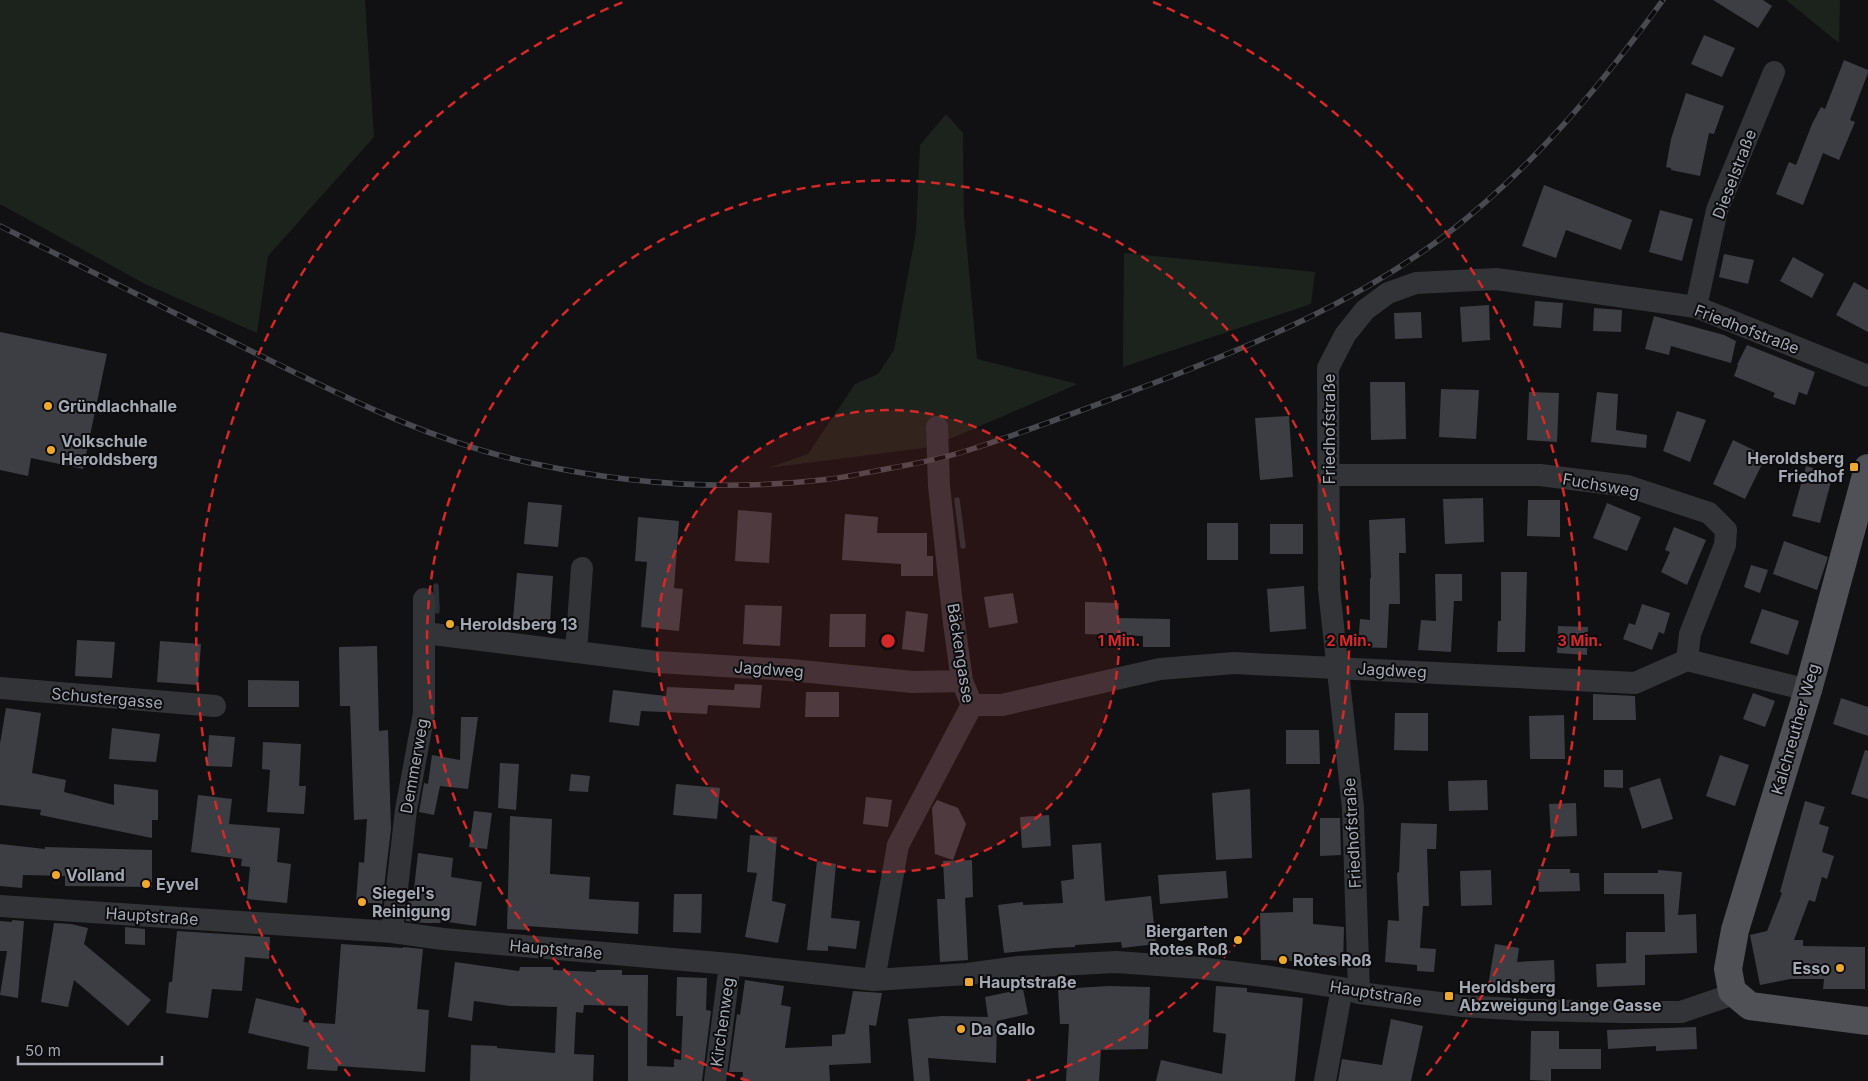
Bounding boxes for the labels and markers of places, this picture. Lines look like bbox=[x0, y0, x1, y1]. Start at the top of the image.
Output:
place label: Gründlachhalle bbox=[58, 396, 177, 416]
marker: Gründlachhalle bbox=[42, 400, 54, 412]
place label: Volkschule Heroldsberg bbox=[61, 431, 158, 469]
marker: Volkschule Heroldsberg bbox=[45, 444, 57, 456]
place label: Heroldsberg Friedhof bbox=[1747, 448, 1845, 486]
marker: Heroldsberg Friedhof bbox=[1848, 461, 1860, 473]
place label: Heroldsberg 13 bbox=[460, 614, 578, 634]
marker: Heroldsberg 13 bbox=[444, 618, 456, 630]
centre of rings bbox=[879, 632, 897, 650]
place label: Volland bbox=[66, 865, 125, 885]
marker: Volland bbox=[50, 869, 62, 881]
place label: Eyvel bbox=[156, 874, 199, 894]
marker: Eyvel bbox=[140, 878, 152, 890]
place label: Siegel's Reinigung bbox=[372, 883, 451, 921]
marker: Siegel's Reinigung bbox=[356, 896, 368, 908]
place label: Biergarten Rotes Roß bbox=[1146, 921, 1228, 959]
marker: Biergarten Rotes Roß bbox=[1232, 934, 1244, 946]
place label: Rotes Roß bbox=[1293, 950, 1372, 970]
marker: Rotes Roß bbox=[1277, 954, 1289, 966]
place label: Esso bbox=[1793, 958, 1830, 978]
marker: Esso bbox=[1834, 962, 1846, 974]
place label: Hauptstraße bbox=[979, 972, 1076, 992]
marker: Hauptstraße bbox=[963, 976, 975, 988]
place label: Heroldsberg Abzweigung Lange Gasse bbox=[1459, 977, 1662, 1015]
marker: Heroldsberg Abzweigung Lange Gasse bbox=[1443, 990, 1455, 1002]
place label: Da Gallo bbox=[971, 1019, 1036, 1039]
marker: Da Gallo bbox=[955, 1023, 967, 1035]

